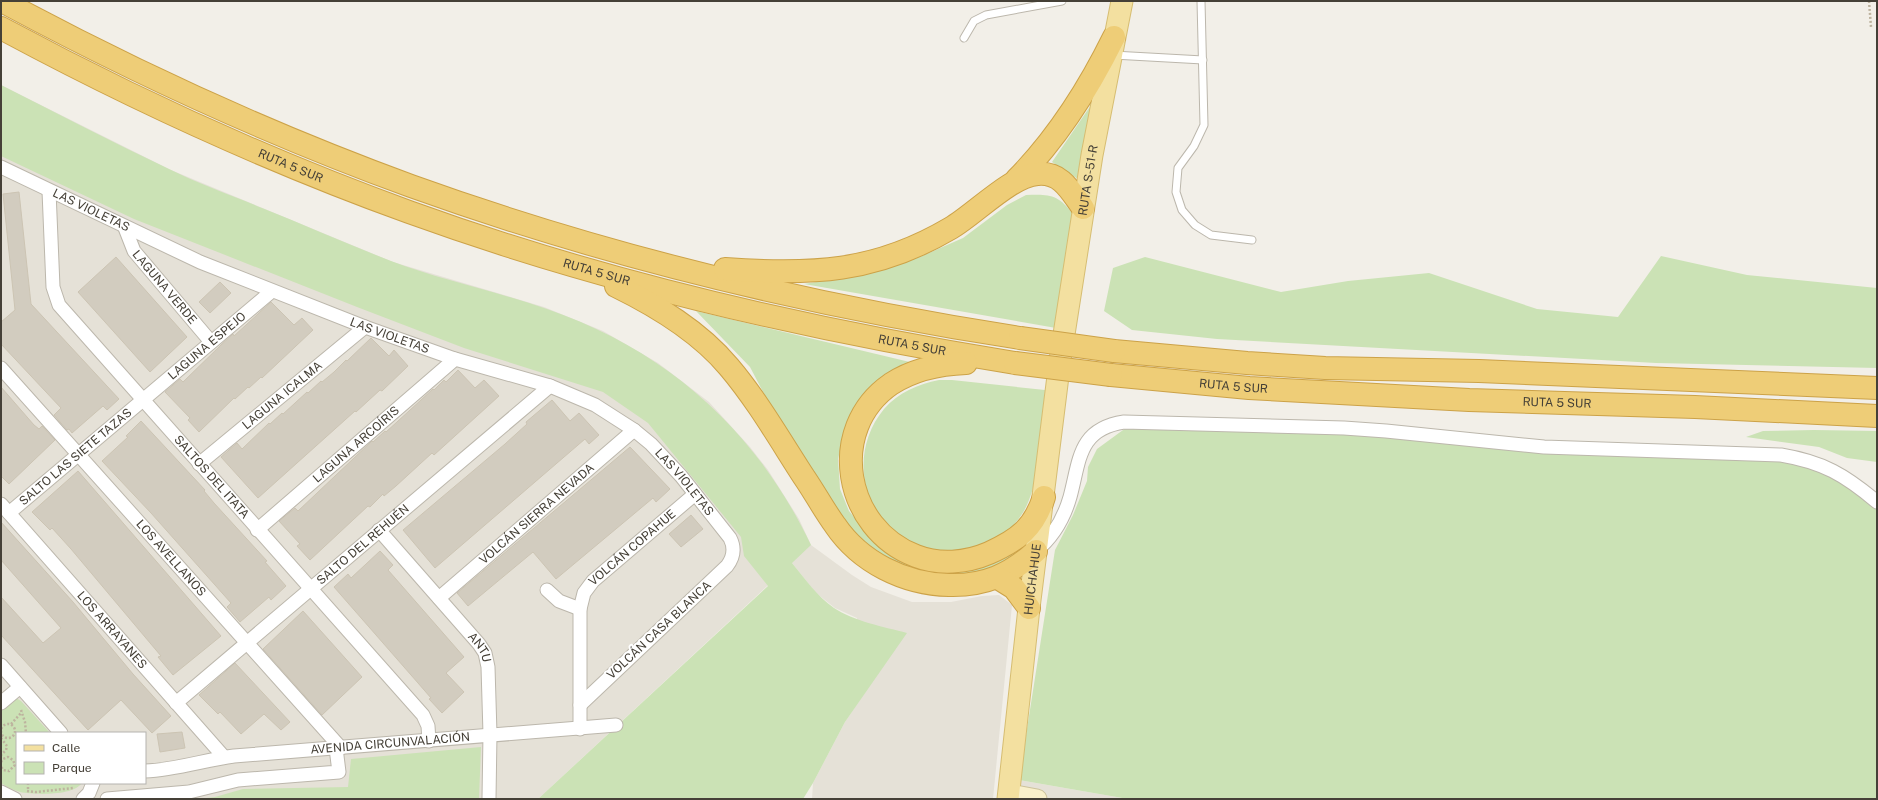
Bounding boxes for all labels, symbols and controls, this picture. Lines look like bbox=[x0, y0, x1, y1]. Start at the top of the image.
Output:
street label: RUTA S-51-R bbox=[1076, 144, 1101, 217]
street label: RUTA 5 SUR bbox=[256, 146, 325, 186]
street label: LAS VIOLETAS bbox=[51, 186, 132, 234]
street label: LAGUNA VERDE bbox=[129, 247, 200, 327]
street label: RUTA 5 SUR bbox=[561, 256, 632, 288]
street label: LAGUNA ESPEJO bbox=[165, 309, 249, 383]
street label: LAS VIOLETAS bbox=[348, 315, 431, 356]
street label: RUTA 5 SUR bbox=[877, 332, 947, 358]
street label: LAGUNA ICALMA bbox=[240, 358, 325, 432]
street label: RUTA 5 SUR bbox=[1198, 376, 1268, 396]
street label: RUTA 5 SUR bbox=[1522, 395, 1592, 411]
street label: LAGUNA ARCOÍRIS bbox=[310, 403, 402, 485]
street label: SALTO LAS SIETE TAZAS bbox=[16, 405, 135, 508]
street label: SALTOS DEL ITATA bbox=[171, 433, 252, 522]
street label: LAS VIOLETAS bbox=[652, 446, 717, 518]
street label: VOLCÁN SIERRA NEVADA bbox=[476, 460, 597, 567]
street label: SALTO DEL REHUÉN bbox=[314, 502, 412, 588]
street label: VOLCÁN COPAHUE bbox=[586, 507, 678, 588]
street label: LOS AVELLANOS bbox=[133, 517, 209, 599]
street label: HUICHAHUE bbox=[1021, 543, 1044, 616]
street label: VOLCÁN CASA BLANCA bbox=[604, 578, 714, 682]
street label: LOS ARRAYANES bbox=[74, 588, 150, 672]
street label: ANTU bbox=[465, 629, 494, 663]
street label: AVENIDA CIRCUNVALACIÓN bbox=[310, 730, 470, 757]
legend bbox=[16, 732, 146, 784]
text: Calle bbox=[52, 741, 81, 755]
text: Parque bbox=[52, 761, 92, 775]

